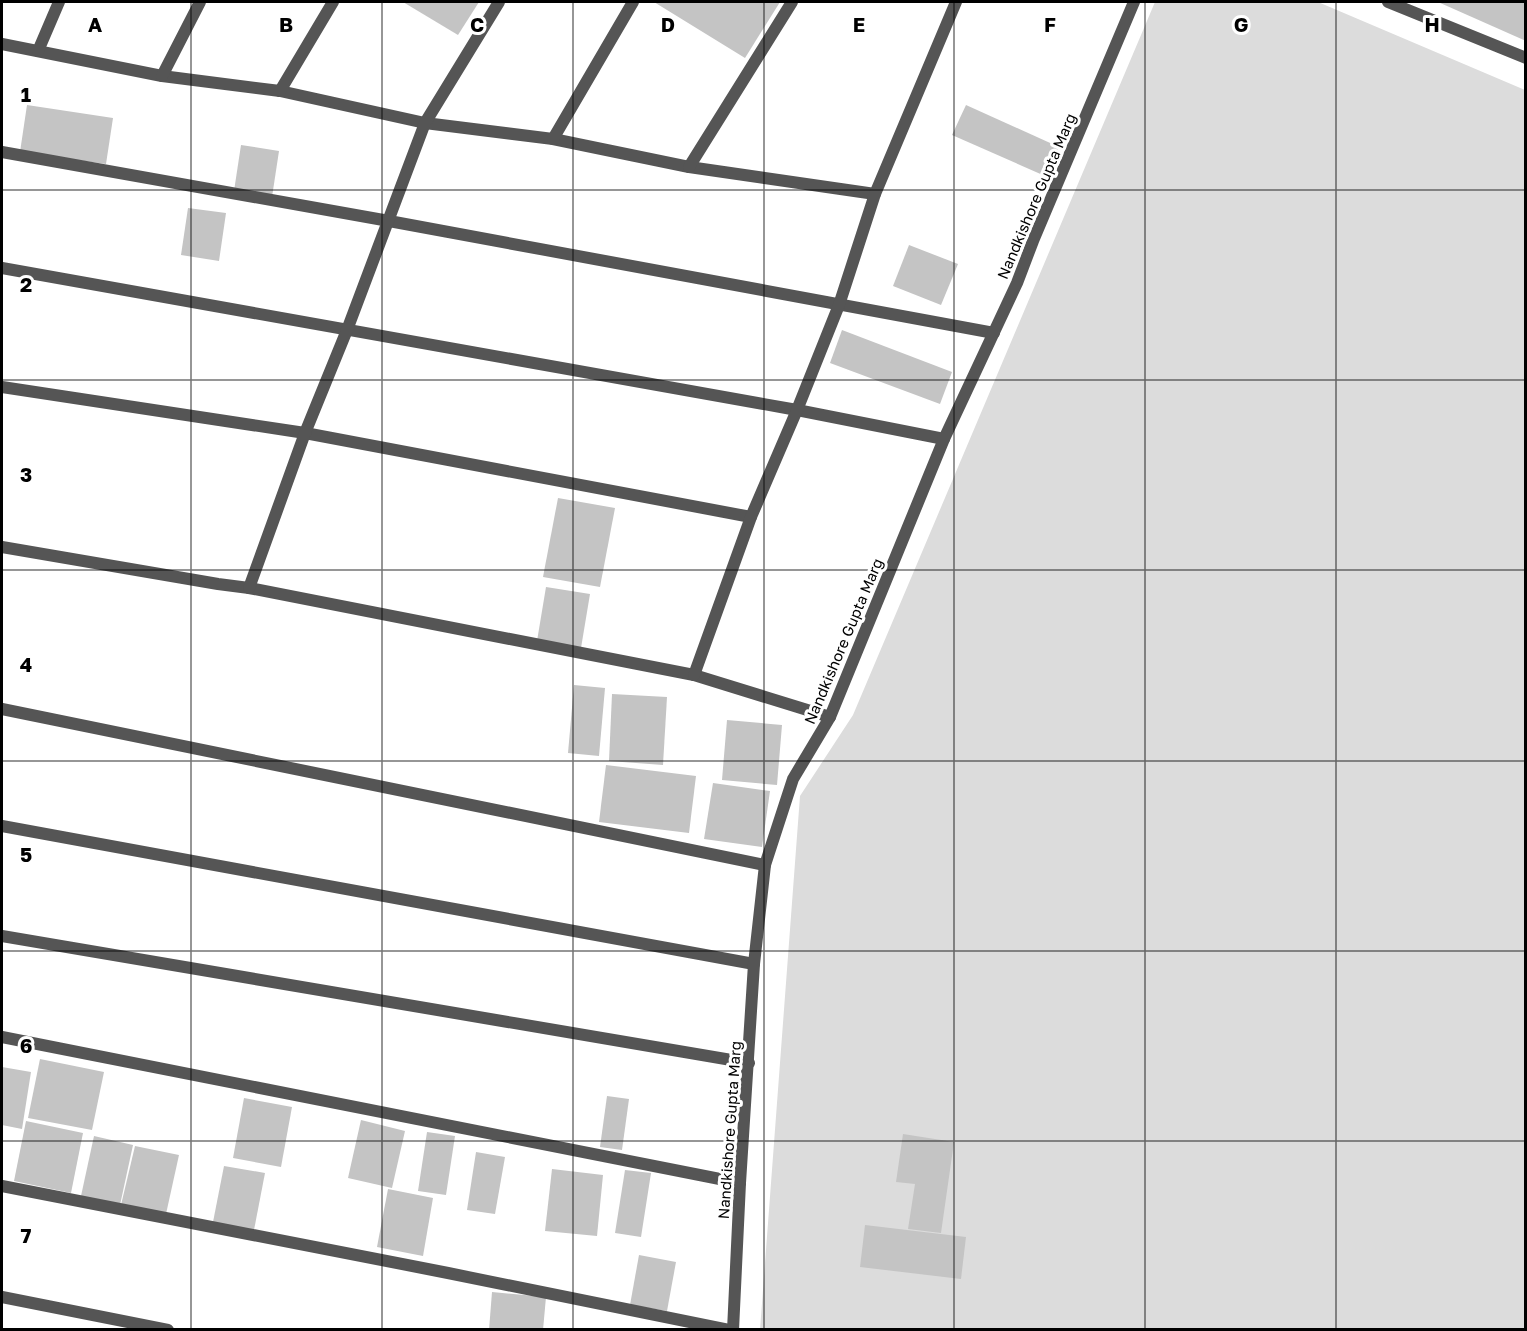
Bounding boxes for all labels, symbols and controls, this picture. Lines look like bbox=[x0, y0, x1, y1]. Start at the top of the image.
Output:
text: A bbox=[88, 12, 102, 36]
text: B bbox=[279, 12, 293, 36]
text: C bbox=[470, 12, 484, 36]
text: D bbox=[661, 12, 675, 36]
text: E bbox=[853, 12, 865, 36]
text: F bbox=[1044, 12, 1056, 36]
text: G bbox=[1234, 12, 1248, 36]
text: H bbox=[1424, 12, 1440, 36]
text: 1 bbox=[21, 82, 31, 106]
street label: Nandkishore Gupta Marg bbox=[993, 110, 1079, 282]
text: 2 bbox=[20, 272, 32, 296]
text: 3 bbox=[20, 462, 32, 486]
street label: Nandkishore Gupta Marg bbox=[800, 555, 886, 727]
text: 4 bbox=[20, 652, 32, 676]
text: 5 bbox=[20, 842, 32, 866]
text: 6 bbox=[20, 1033, 32, 1057]
street label: Nandkishore Gupta Marg bbox=[714, 1040, 744, 1220]
text: 7 bbox=[21, 1223, 32, 1247]

